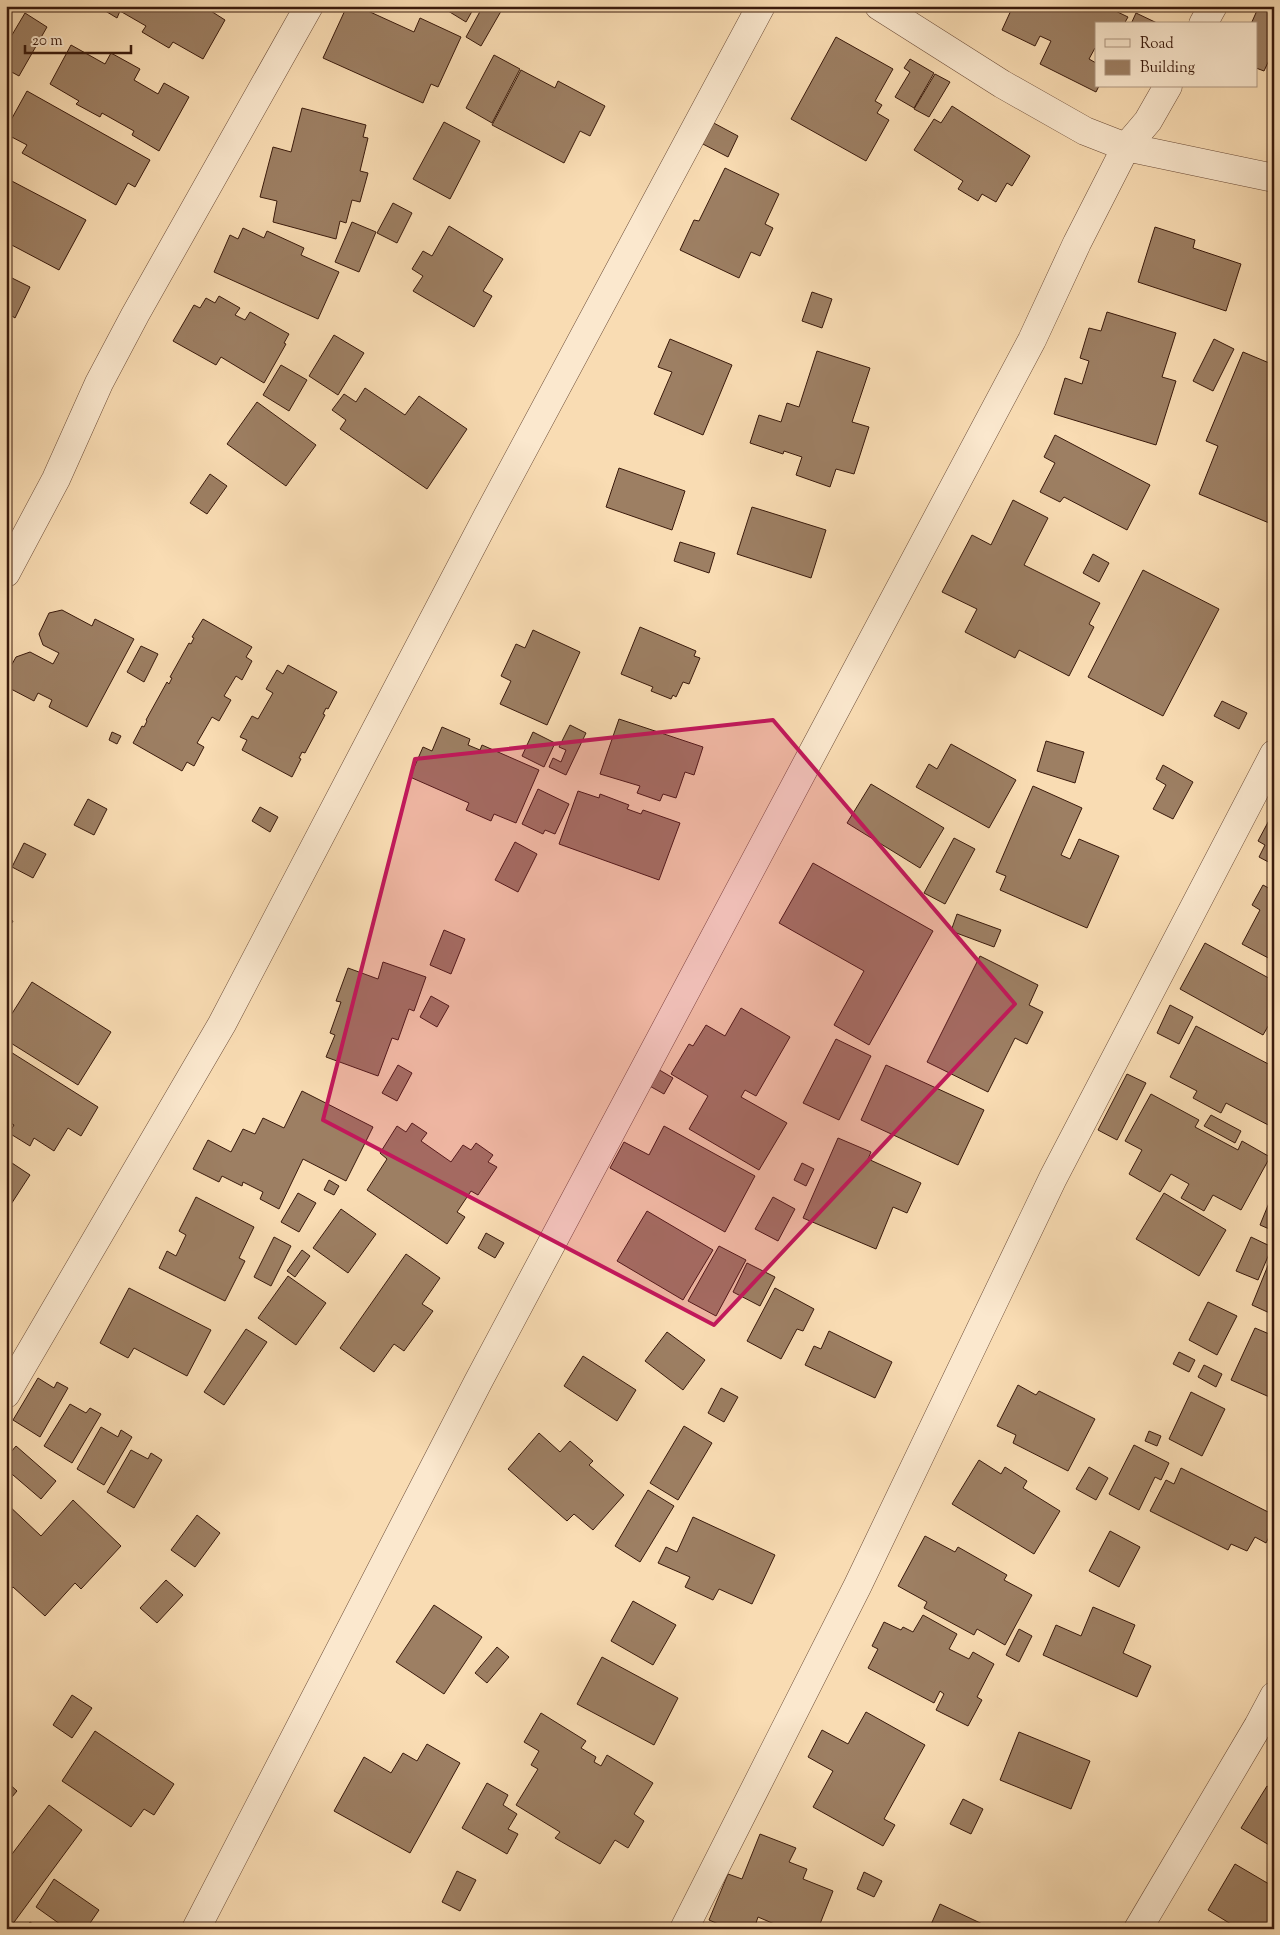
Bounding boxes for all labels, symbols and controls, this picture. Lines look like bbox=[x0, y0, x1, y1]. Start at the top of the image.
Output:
scale bar bbox=[25, 22, 131, 54]
legend bbox=[1095, 22, 1258, 88]
text: 20 m bbox=[32, 31, 63, 52]
text: Road bbox=[1140, 34, 1174, 55]
text: Building bbox=[1140, 58, 1195, 79]

